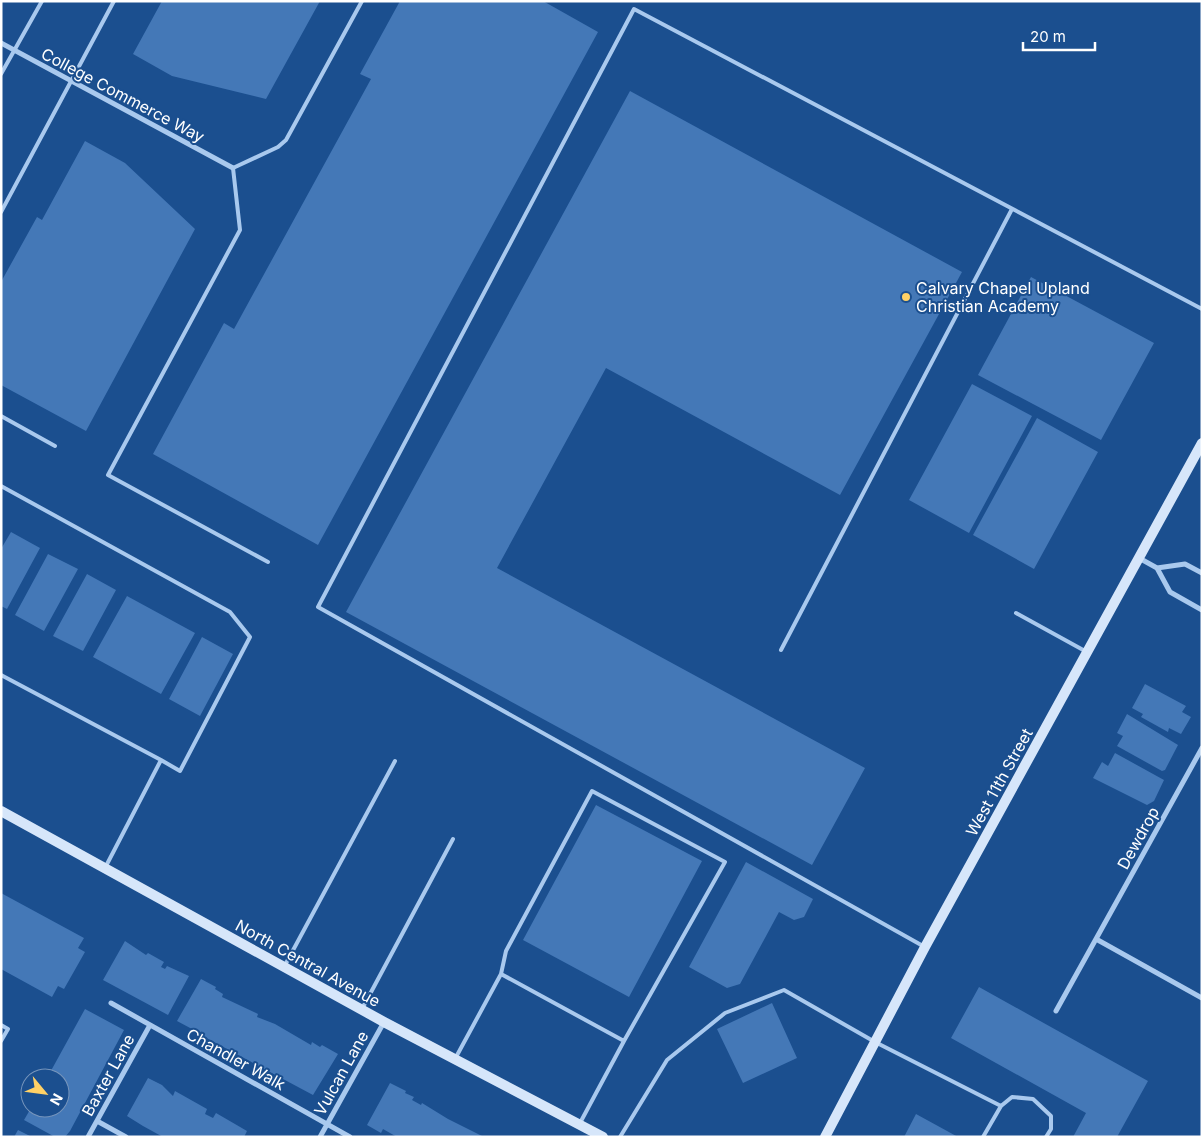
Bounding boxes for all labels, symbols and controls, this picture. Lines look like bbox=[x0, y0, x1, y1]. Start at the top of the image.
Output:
scale bar bbox=[1023, 20, 1096, 52]
text: 20 m bbox=[1030, 27, 1066, 46]
street label: College Commerce Way bbox=[38, 43, 208, 147]
place label: Calvary Chapel Upland Christian Academy bbox=[916, 278, 1090, 316]
marker: Calvary Chapel Upland Christian Academy bbox=[900, 291, 912, 303]
street label: West 11th Street bbox=[961, 725, 1037, 839]
street label: Dewdrop bbox=[1113, 803, 1163, 873]
street label: North Central Avenue bbox=[232, 915, 384, 1011]
street label: Chandler Walk bbox=[183, 1024, 289, 1094]
street label: Vulcan Lane bbox=[310, 1027, 372, 1119]
street label: Baxter Lane bbox=[77, 1031, 139, 1119]
north arrow bbox=[20, 1068, 70, 1118]
text: N bbox=[47, 1091, 67, 1108]

